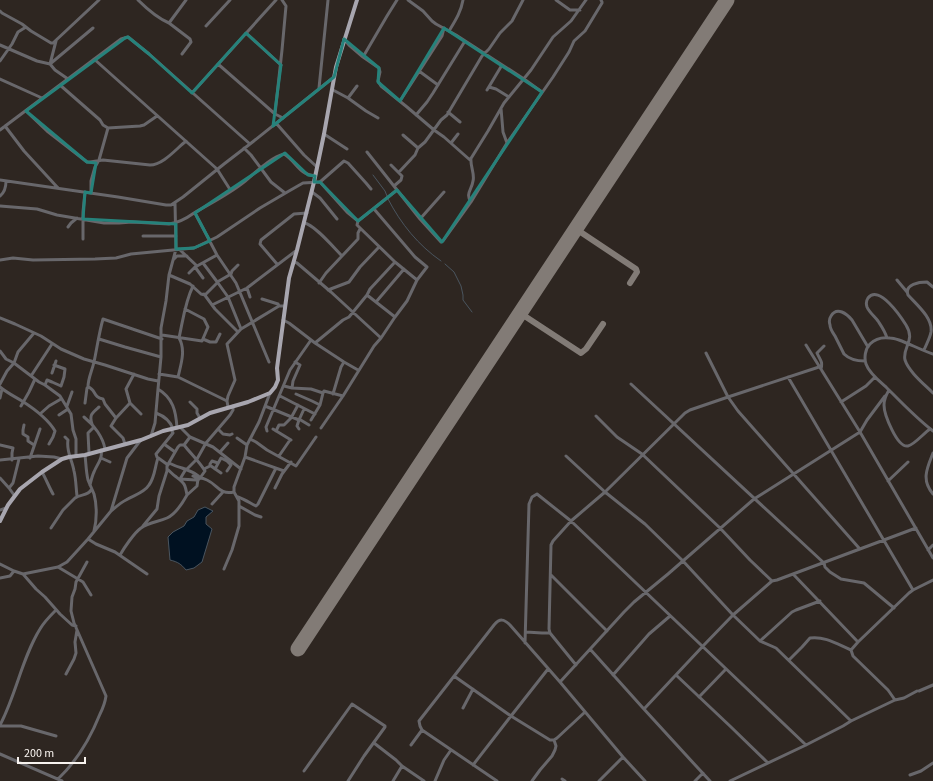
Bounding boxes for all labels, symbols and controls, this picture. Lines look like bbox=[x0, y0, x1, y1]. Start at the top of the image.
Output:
scale bar bbox=[18, 739, 85, 765]
text: 200 m bbox=[24, 745, 54, 762]

